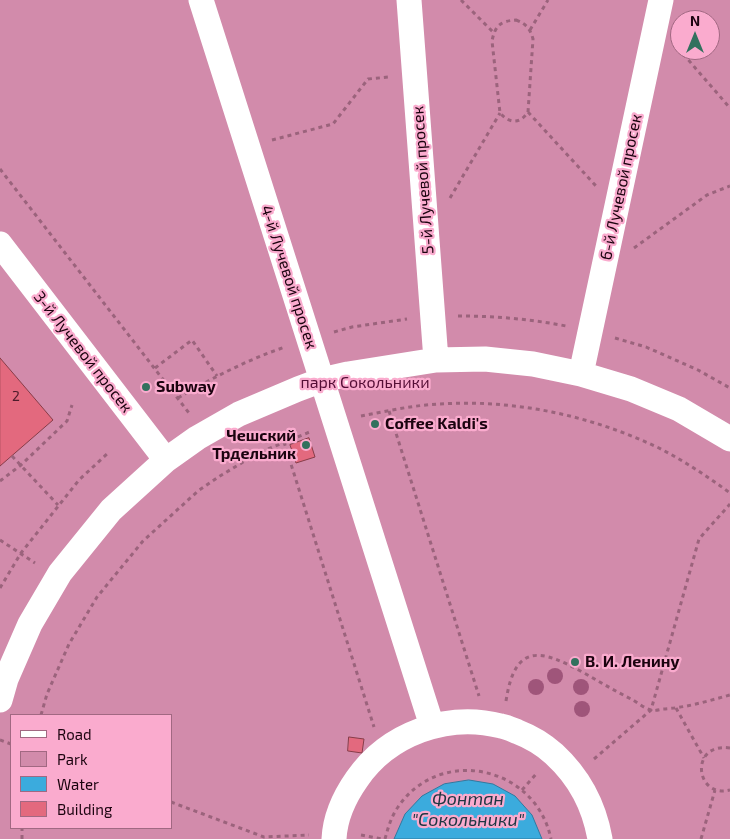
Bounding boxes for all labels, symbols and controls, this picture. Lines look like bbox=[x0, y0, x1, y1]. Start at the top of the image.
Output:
north arrow bbox=[670, 10, 720, 60]
text: N bbox=[690, 12, 700, 29]
street label: 5-й Лучевой просек bbox=[408, 105, 438, 255]
street label: 6-й Лучевой просек bbox=[596, 112, 646, 262]
street label: 4-й Лучевой просек bbox=[257, 203, 321, 351]
street label: 3-й Лучевой просек bbox=[30, 288, 136, 416]
park label: парк Сокольники bbox=[300, 373, 430, 393]
place label: Subway bbox=[156, 377, 216, 397]
marker: Subway bbox=[140, 381, 152, 393]
house number: 2 bbox=[12, 388, 20, 404]
place label: Coffee Kaldi's bbox=[385, 414, 488, 434]
marker: Coffee Kaldi's bbox=[369, 418, 381, 430]
place label: Чешский Трдельник bbox=[212, 426, 296, 464]
marker: Чешский Трдельник bbox=[300, 439, 312, 451]
place label: В. И. Ленину bbox=[585, 652, 680, 672]
marker: В. И. Ленину bbox=[569, 656, 581, 668]
legend bbox=[10, 714, 172, 829]
text: Road bbox=[57, 725, 92, 743]
text: Park bbox=[57, 750, 88, 768]
text: Water bbox=[57, 775, 99, 793]
water label: Фонтан "Сокольники" bbox=[412, 788, 524, 831]
text: Building bbox=[57, 800, 112, 818]

